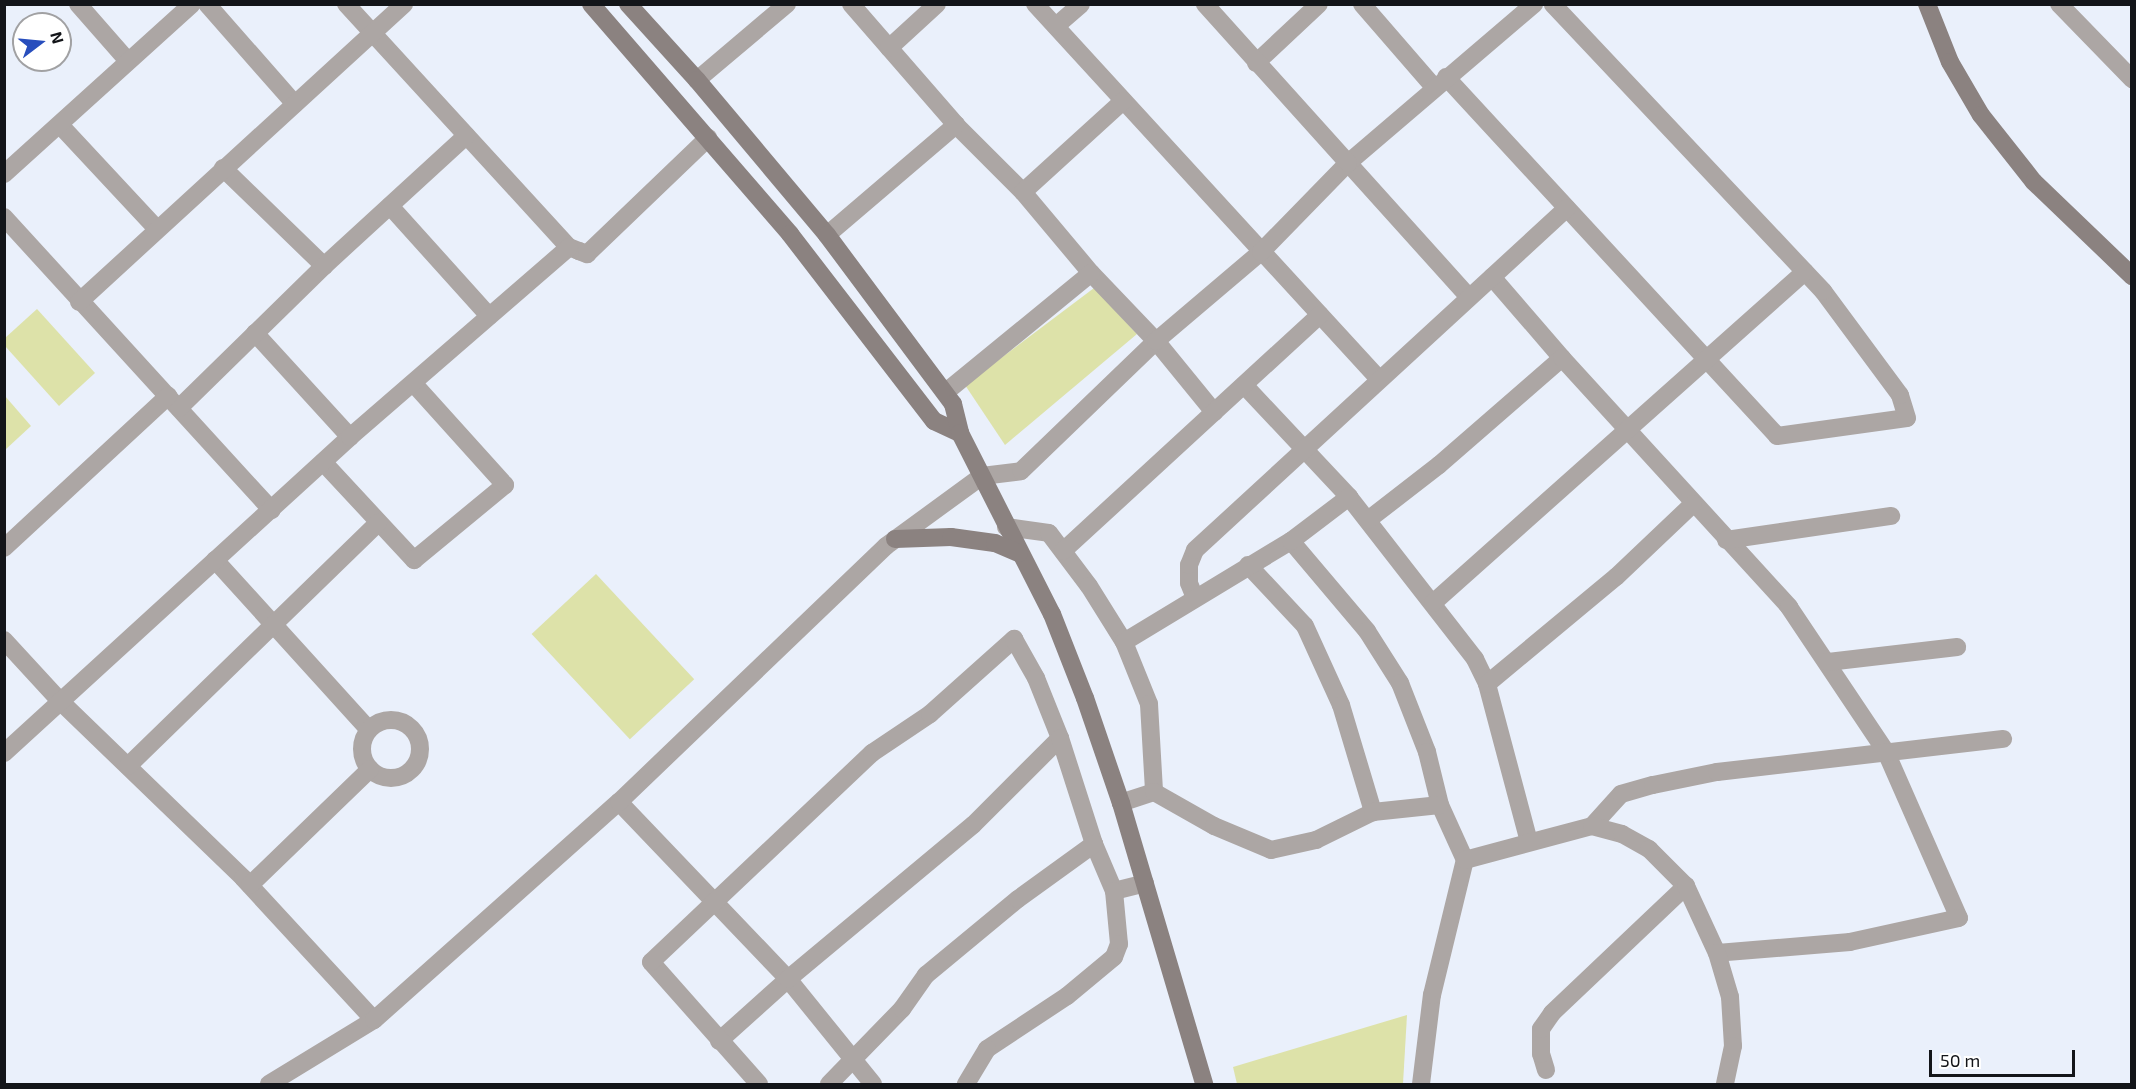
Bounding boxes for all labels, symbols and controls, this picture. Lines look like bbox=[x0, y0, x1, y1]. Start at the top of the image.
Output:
north arrow bbox=[12, 12, 72, 72]
text: N bbox=[47, 29, 69, 46]
scale bar bbox=[1932, 1038, 2078, 1076]
text: 50 m bbox=[1940, 1049, 1980, 1071]

